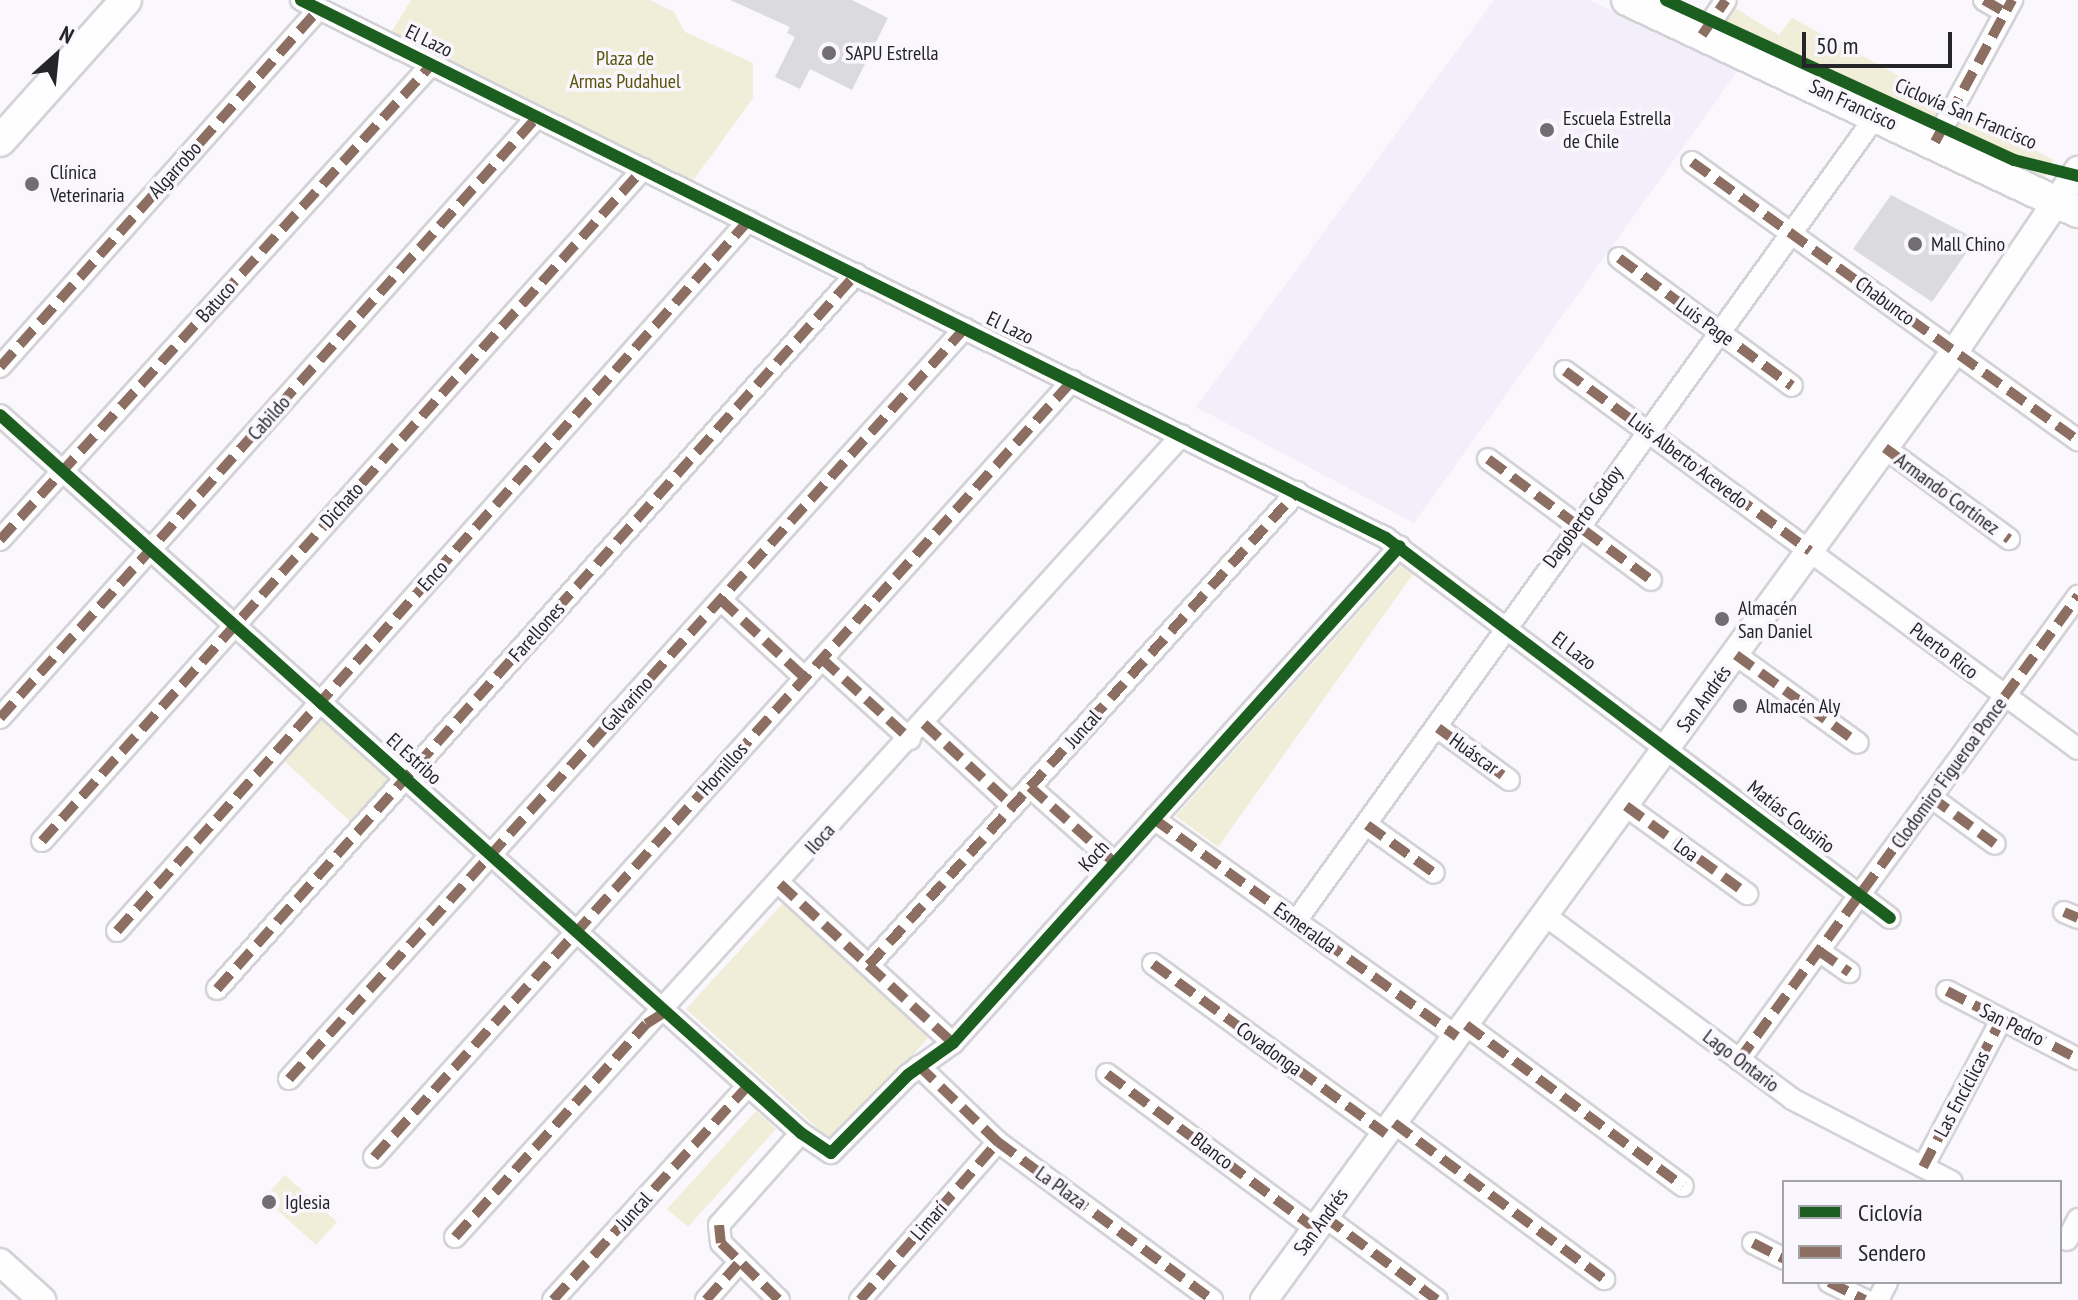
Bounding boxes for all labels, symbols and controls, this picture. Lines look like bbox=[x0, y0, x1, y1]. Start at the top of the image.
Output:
north arrow bbox=[16, 16, 96, 96]
scale bar bbox=[1806, 16, 1956, 66]
text: N bbox=[55, 19, 79, 50]
street label: El Lazo bbox=[402, 19, 456, 63]
text: 50 m bbox=[1816, 30, 1858, 61]
place label: SAPU Estrella bbox=[845, 41, 939, 65]
marker: SAPU Estrella bbox=[820, 44, 838, 62]
park label: Plaza de Armas Pudahuel bbox=[569, 47, 681, 94]
street label: Ciclovía San Francisco bbox=[1891, 73, 2041, 155]
street label: San Francisco bbox=[1805, 74, 1901, 136]
place label: Escuela Estrella de Chile bbox=[1563, 106, 1671, 153]
marker: Escuela Estrella de Chile bbox=[1538, 121, 1556, 139]
street label: Algarrobo bbox=[143, 137, 207, 203]
place label: Clínica Veterinaria bbox=[50, 160, 125, 207]
marker: Clínica Veterinaria bbox=[21, 173, 43, 195]
place label: Mall Chino bbox=[1931, 232, 2005, 256]
marker: Mall Chino bbox=[1906, 235, 1924, 253]
street label: Chabunco bbox=[1851, 271, 1919, 331]
street label: Batuco bbox=[191, 276, 241, 328]
street label: Luis Page bbox=[1671, 293, 1739, 351]
street label: El Lazo bbox=[983, 306, 1037, 350]
street label: Cabildo bbox=[243, 391, 295, 445]
street label: Luis Alberto Acevedo bbox=[1623, 408, 1753, 514]
street label: Armando Cortínez bbox=[1890, 448, 2004, 540]
street label: Dagoberto Godoy bbox=[1538, 461, 1628, 573]
street label: Dichato bbox=[315, 477, 369, 533]
street label: Enco bbox=[413, 556, 453, 596]
place label: Almacén San Daniel bbox=[1738, 596, 1812, 643]
street label: Farellones bbox=[504, 597, 570, 667]
marker: Almacén San Daniel bbox=[1713, 610, 1731, 628]
street label: Puerto Rico bbox=[1905, 618, 1983, 684]
street label: El Lazo bbox=[1547, 627, 1601, 675]
street label: San Andrés bbox=[1672, 661, 1736, 737]
street label: Galvarino bbox=[596, 672, 658, 736]
street label: Clodomiro Figueroa Ponce bbox=[1886, 693, 2012, 853]
place label: Almacén Aly bbox=[1756, 694, 1841, 718]
marker: Almacén Aly bbox=[1731, 697, 1749, 715]
street label: Juncal bbox=[1060, 705, 1106, 753]
street label: El Estribo bbox=[382, 728, 446, 790]
street label: Huáscar bbox=[1445, 728, 1503, 780]
street label: Hornillos bbox=[693, 738, 753, 800]
street label: Matías Cousiño bbox=[1743, 776, 1839, 858]
street label: Iloca bbox=[800, 819, 840, 859]
street label: Loa bbox=[1669, 833, 1703, 867]
street label: Koch bbox=[1074, 835, 1114, 877]
street label: Esmeralda bbox=[1269, 897, 1341, 959]
street label: San Pedro bbox=[1976, 999, 2048, 1051]
street label: Covadonga bbox=[1231, 1017, 1307, 1081]
street label: Lago Ontario bbox=[1698, 1025, 1784, 1097]
street label: Las Encíclicas bbox=[1929, 1047, 1995, 1141]
street label: Blanco bbox=[1186, 1127, 1238, 1175]
street label: La Plaza bbox=[1031, 1161, 1091, 1215]
legend bbox=[1782, 1180, 2062, 1284]
street label: San Andrés bbox=[1289, 1184, 1353, 1260]
street label: Juncal bbox=[611, 1187, 657, 1235]
place label: Iglesia bbox=[285, 1190, 330, 1214]
marker: Iglesia bbox=[260, 1193, 278, 1211]
street label: Limarí bbox=[906, 1197, 952, 1245]
text: Ciclovía bbox=[1858, 1197, 1923, 1228]
text: Sendero bbox=[1858, 1237, 1926, 1268]

